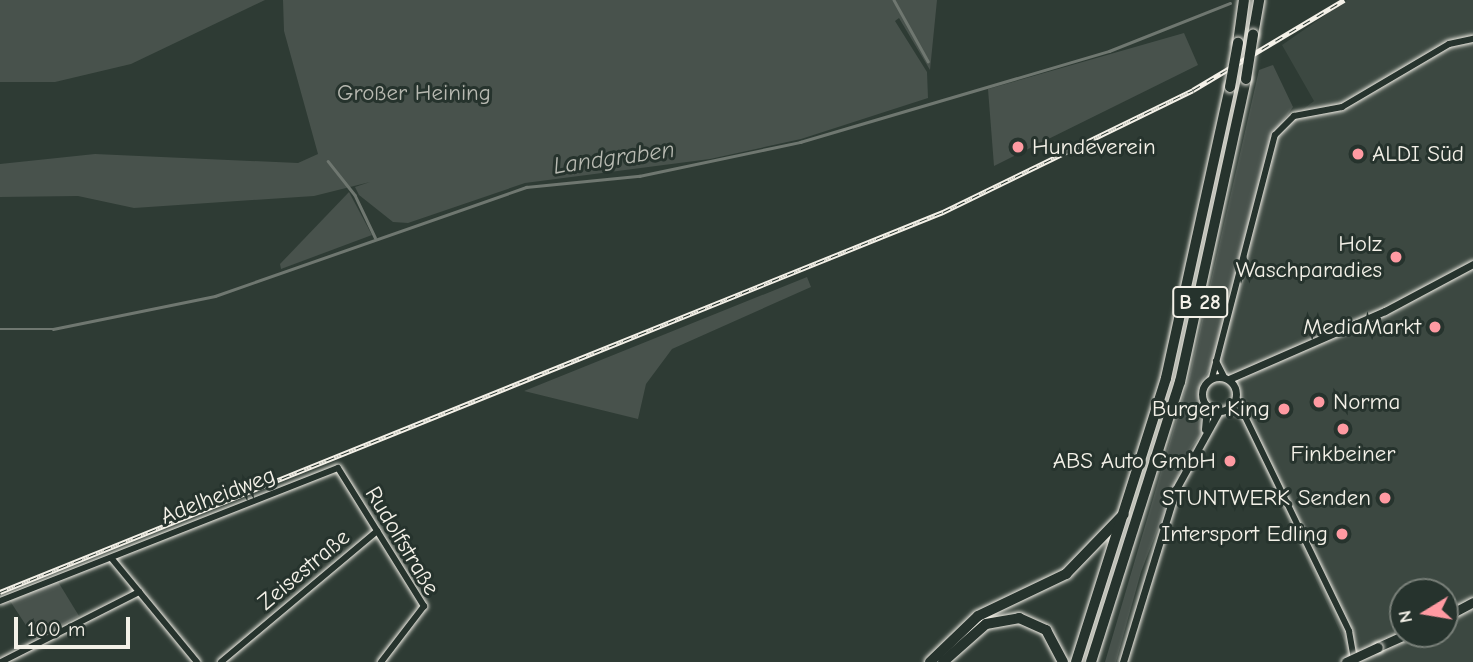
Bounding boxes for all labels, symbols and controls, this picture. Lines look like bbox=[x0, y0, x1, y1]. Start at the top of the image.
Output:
park label: Großer Heining bbox=[337, 79, 491, 107]
place label: Hundeverein bbox=[1032, 133, 1156, 161]
water label: Landgraben bbox=[552, 135, 676, 181]
marker: Hundeverein bbox=[1010, 139, 1026, 155]
place label: ALDI Süd bbox=[1372, 140, 1464, 168]
marker: ALDI Süd bbox=[1350, 146, 1366, 162]
place label: Holz Waschparadies bbox=[1236, 230, 1382, 284]
marker: Holz Waschparadies bbox=[1388, 249, 1404, 265]
road number: B 28 bbox=[1172, 284, 1228, 320]
place label: MediaMarkt bbox=[1303, 313, 1421, 341]
marker: MediaMarkt bbox=[1427, 319, 1443, 335]
place label: Norma bbox=[1333, 388, 1400, 416]
marker: Norma bbox=[1311, 394, 1327, 410]
place label: Burger King bbox=[1152, 395, 1270, 423]
marker: Burger King bbox=[1276, 401, 1292, 417]
marker: Finkbeiner bbox=[1335, 421, 1351, 437]
place label: Finkbeiner bbox=[1291, 440, 1395, 468]
place label: ABS Auto GmbH bbox=[1053, 447, 1216, 475]
marker: ABS Auto GmbH bbox=[1222, 453, 1238, 469]
street label: Adelheidweg bbox=[157, 462, 279, 530]
street label: Rudolfstraße bbox=[359, 482, 445, 600]
place label: STUNTWERK Senden bbox=[1162, 484, 1371, 512]
marker: STUNTWERK Senden bbox=[1377, 490, 1393, 506]
place label: Intersport Edling bbox=[1161, 520, 1328, 548]
street label: Zeisestraße bbox=[252, 524, 356, 616]
marker: Intersport Edling bbox=[1334, 526, 1350, 542]
north arrow bbox=[1389, 578, 1459, 648]
scale bar bbox=[18, 602, 133, 646]
text: N bbox=[1393, 608, 1417, 625]
text: 100 m bbox=[27, 617, 85, 641]

